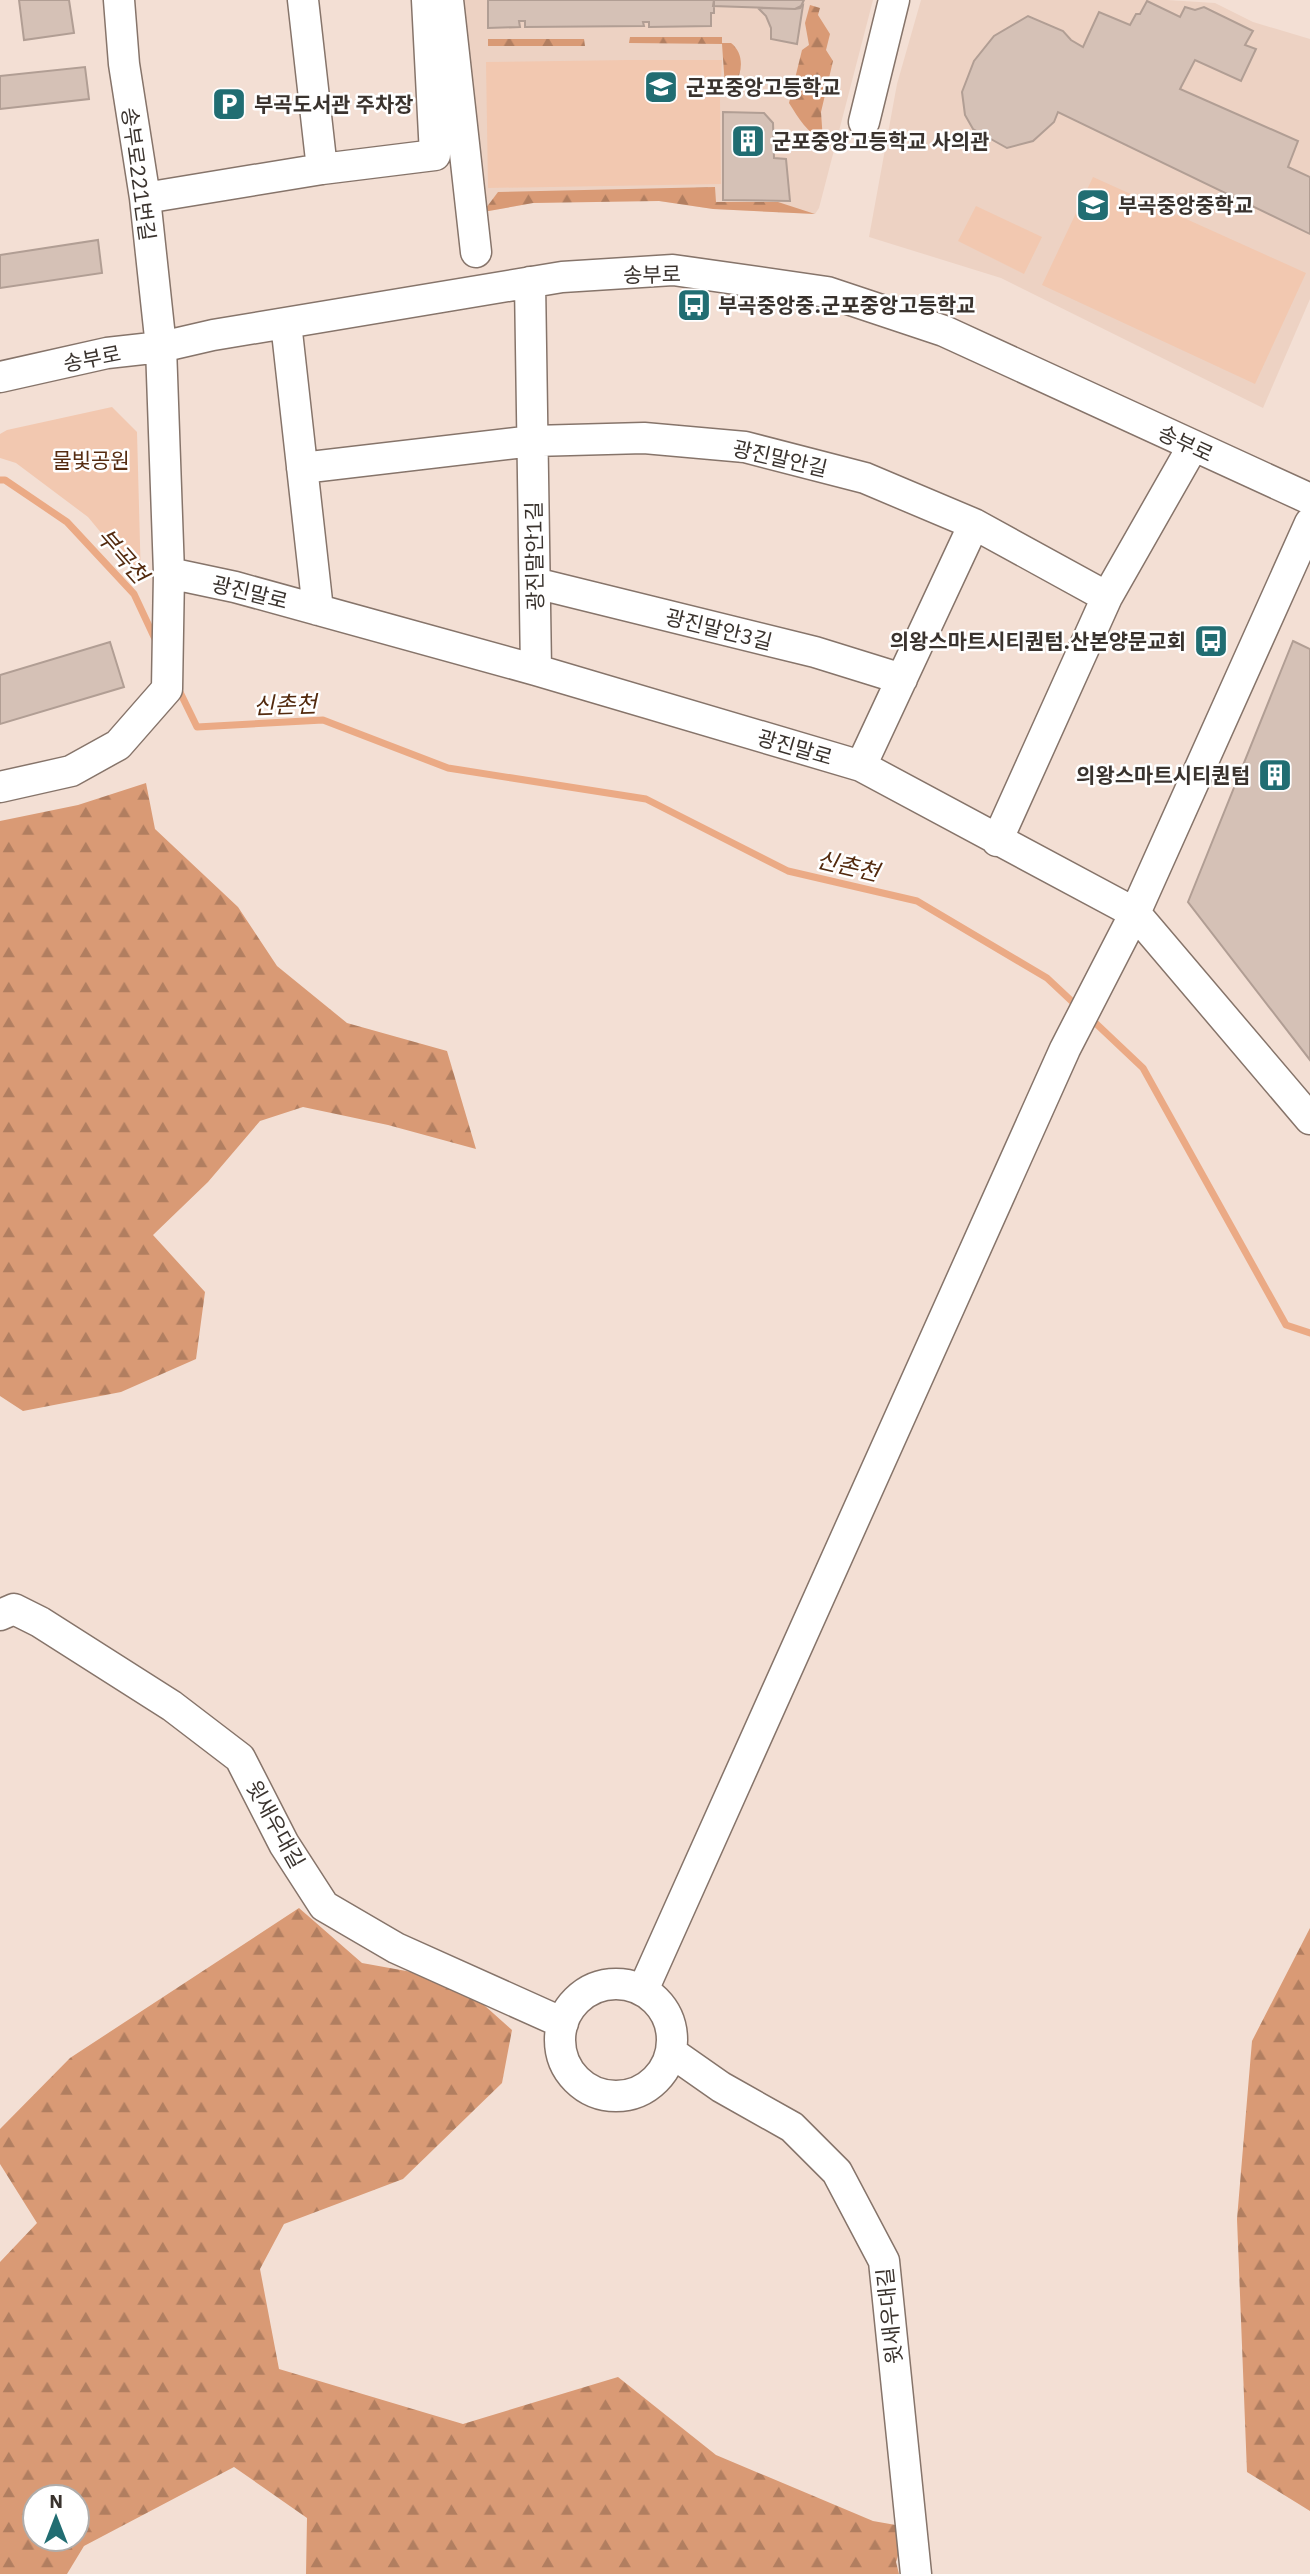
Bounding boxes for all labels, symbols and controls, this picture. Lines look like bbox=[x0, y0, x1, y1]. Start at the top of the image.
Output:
school or university icon: 군포중앙고등학교 bbox=[642, 68, 680, 106]
place label: 군포중앙고등학교 bbox=[686, 73, 841, 101]
parking icon: 부곡도서관 주차장 bbox=[210, 85, 248, 123]
place label: 부곡도서관 주차장 bbox=[254, 90, 414, 118]
street label: 송부로221번길 bbox=[116, 106, 162, 242]
building icon: 군포중앙고등학교 사의관 bbox=[729, 122, 767, 160]
place label: 군포중앙고등학교 사의관 bbox=[772, 127, 989, 155]
school or university icon: 부곡중앙중학교 bbox=[1074, 186, 1112, 224]
place label: 부곡중앙중학교 bbox=[1118, 191, 1253, 219]
street label: 송부로 bbox=[623, 259, 681, 289]
bus stop icon: 부곡중앙중.군포중앙고등학교 bbox=[675, 286, 713, 324]
place label: 부곡중앙중.군포중앙고등학교 bbox=[718, 291, 976, 319]
street label: 송부로 bbox=[61, 339, 123, 377]
street label: 송부로 bbox=[1154, 418, 1218, 468]
street label: 광진말안길 bbox=[730, 433, 830, 483]
park label: 물빛공원 bbox=[52, 446, 130, 474]
street label: 광진말안1길 bbox=[519, 501, 549, 611]
water label: 부곡천 bbox=[91, 521, 157, 591]
street label: 광진말로 bbox=[209, 569, 291, 615]
street label: 광진말안3길 bbox=[663, 602, 775, 656]
bus stop icon: 의왕스마트시티퀀텀.산본양문교회 bbox=[1192, 622, 1230, 660]
place label: 의왕스마트시티퀀텀.산본양문교회 bbox=[890, 627, 1186, 655]
water label: 신촌천 bbox=[253, 688, 320, 720]
street label: 광진말로 bbox=[754, 723, 836, 771]
building icon: 의왕스마트시티퀀텀 bbox=[1256, 756, 1294, 794]
place label: 의왕스마트시티퀀텀 bbox=[1076, 761, 1250, 789]
water label: 신촌천 bbox=[814, 843, 885, 887]
street label: 윗새우대길 bbox=[240, 1775, 312, 1873]
street label: 윗새우대길 bbox=[870, 2266, 908, 2366]
north arrow bbox=[21, 2483, 91, 2553]
text: N bbox=[49, 2489, 63, 2513]

